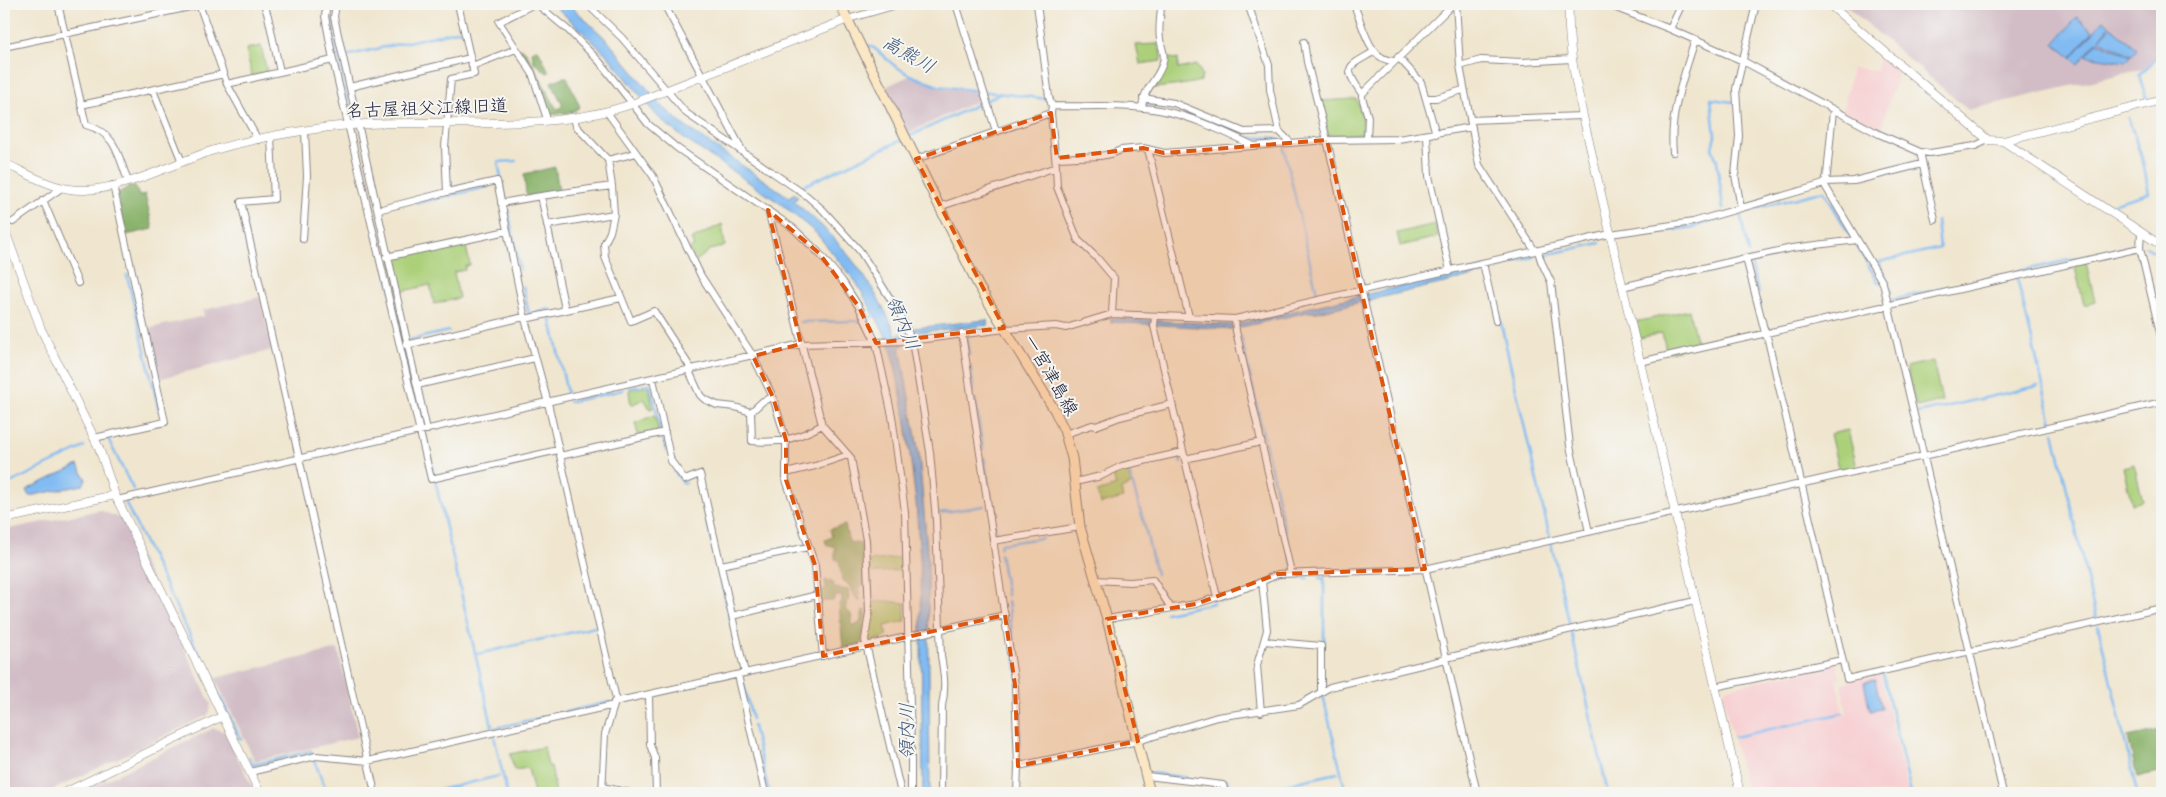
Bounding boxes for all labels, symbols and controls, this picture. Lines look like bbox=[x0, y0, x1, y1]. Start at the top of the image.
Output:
water label: 高熊川 bbox=[879, 30, 939, 78]
street label: 名古屋祖父江線旧道 bbox=[346, 94, 508, 122]
water label: 領内川 bbox=[881, 292, 925, 354]
street label: 一宮津島線 bbox=[1019, 331, 1083, 419]
water label: 領内川 bbox=[895, 702, 918, 760]

